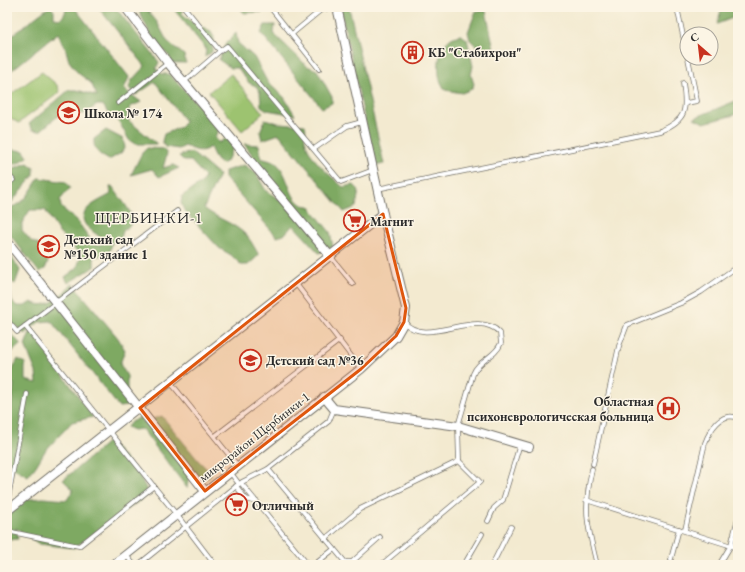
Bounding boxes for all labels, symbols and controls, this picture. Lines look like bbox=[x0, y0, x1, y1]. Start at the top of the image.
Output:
north arrow bbox=[679, 26, 719, 66]
text: С bbox=[688, 29, 701, 45]
building icon: КБ "Стабихрон" bbox=[399, 39, 425, 65]
place label: КБ "Стабихрон" bbox=[428, 44, 521, 61]
school or university icon: Школа № 174 bbox=[55, 100, 81, 126]
place label: Школа № 174 bbox=[84, 105, 162, 122]
district label: ЩЕРБИНКИ-1 bbox=[95, 208, 203, 227]
supermarket icon: Магнит bbox=[341, 208, 367, 234]
place label: Магнит bbox=[370, 213, 414, 230]
place label: Детский сад №150 здание 1 bbox=[64, 231, 148, 263]
school or university icon: Детский сад №150 здание 1 bbox=[36, 233, 62, 259]
school or university icon: Детский сад №36 bbox=[238, 347, 264, 373]
place label: Детский сад №36 bbox=[266, 352, 364, 369]
street label: микрорайон Щербинки-1 bbox=[195, 388, 313, 486]
place label: Областная психоневрологическая больница bbox=[467, 393, 654, 425]
hospital icon: Областная психоневрологическая больница bbox=[656, 395, 682, 421]
supermarket icon: Отличный bbox=[223, 492, 249, 518]
place label: Отличный bbox=[252, 497, 314, 514]

